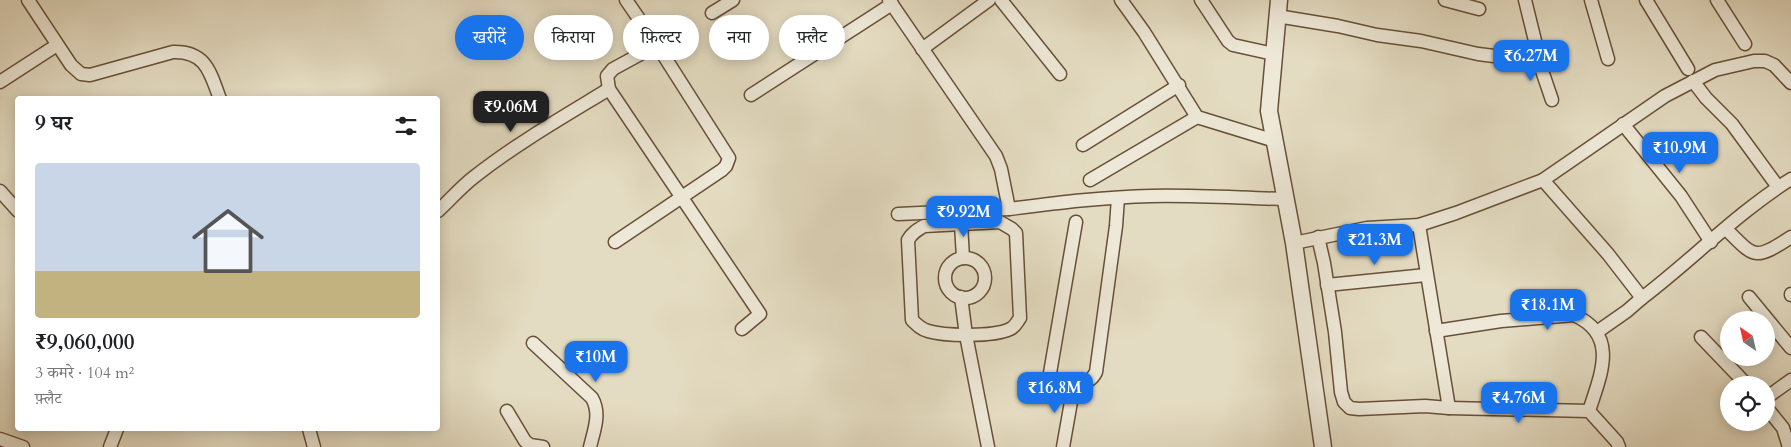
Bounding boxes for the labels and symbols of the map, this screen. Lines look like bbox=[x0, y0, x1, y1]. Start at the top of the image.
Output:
pin: ₹6.27M bbox=[1490, 39, 1572, 82]
pin: ₹9.06M bbox=[470, 90, 552, 133]
pin: ₹10.9M bbox=[1639, 132, 1721, 174]
pin: ₹9.92M bbox=[923, 196, 1005, 238]
pin: ₹21.3M bbox=[1334, 224, 1416, 266]
pin: ₹18.1M bbox=[1507, 288, 1589, 331]
north arrow bbox=[1720, 311, 1775, 366]
pin: ₹10M bbox=[566, 340, 626, 383]
pin: ₹16.8M bbox=[1014, 372, 1096, 414]
pin: ₹4.76M bbox=[1478, 382, 1560, 424]

